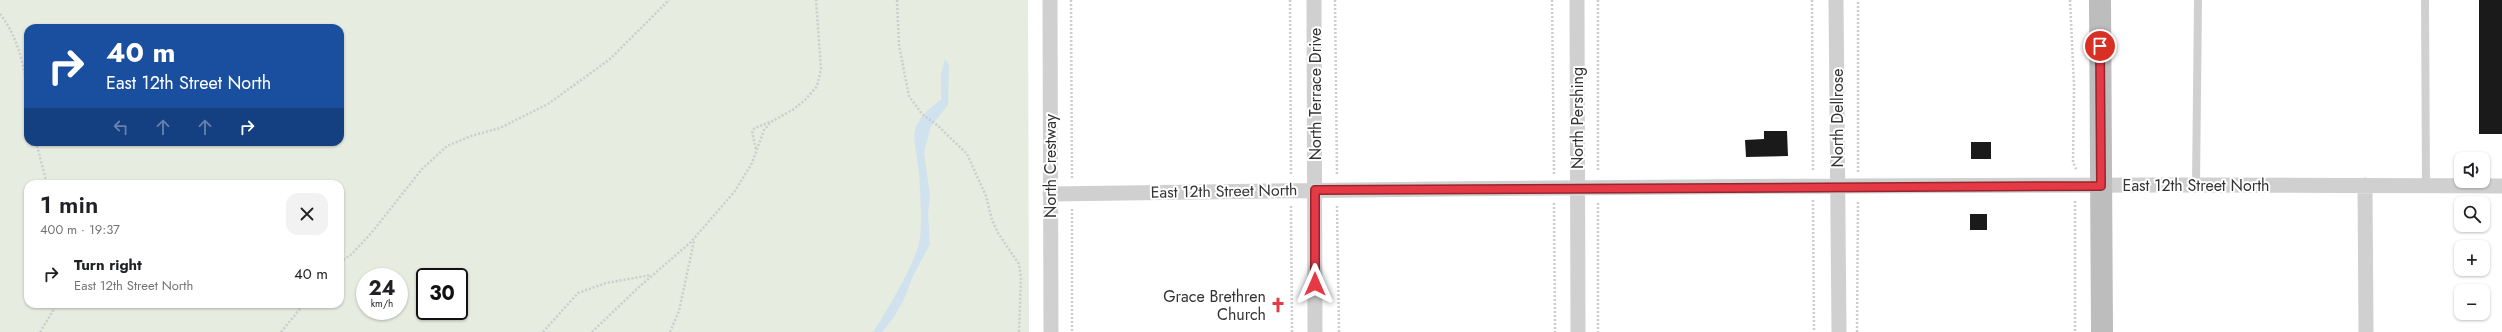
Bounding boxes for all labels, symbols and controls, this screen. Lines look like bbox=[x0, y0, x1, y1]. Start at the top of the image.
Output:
street label: North Terrace Drive bbox=[1304, 28, 1327, 160]
pin bbox=[2083, 29, 2117, 63]
text: 40 m bbox=[106, 32, 175, 73]
icon: arrive bbox=[2089, 35, 2111, 57]
icon: right bbox=[40, 40, 92, 92]
street label: North Pershing bbox=[1566, 67, 1589, 169]
street label: North Dellrose bbox=[1826, 69, 1849, 167]
text: East 12th Street North bbox=[106, 70, 271, 96]
street label: North Crestway bbox=[1039, 113, 1062, 218]
icon: left bbox=[110, 116, 132, 138]
icon: ahead bbox=[152, 116, 174, 138]
icon: ahead bbox=[194, 116, 216, 138]
icon: right bbox=[236, 116, 258, 138]
map controls bbox=[2454, 152, 2490, 320]
button: sound bbox=[2454, 152, 2490, 188]
street label: East 12th Street North bbox=[2123, 174, 2269, 197]
street label: East 12th Street North bbox=[1150, 178, 1298, 204]
text: 1 min bbox=[40, 187, 98, 222]
button: close bbox=[286, 193, 328, 235]
button: search bbox=[2454, 196, 2490, 232]
text: 400 m · 19:37 bbox=[40, 220, 120, 239]
button: + bbox=[2454, 240, 2490, 276]
text: Turn right bbox=[74, 254, 142, 276]
icon: right bbox=[40, 263, 62, 285]
text: 40 m bbox=[294, 263, 328, 285]
position arrow bbox=[1294, 263, 1336, 305]
speed limit sign: 30 bbox=[416, 268, 468, 320]
text: 24 bbox=[368, 274, 396, 303]
text: East 12th Street North bbox=[74, 276, 193, 295]
button: − bbox=[2454, 284, 2490, 320]
place label: Grace Brethren Church bbox=[1163, 285, 1266, 326]
text: km/h bbox=[371, 296, 393, 311]
church icon: Grace Brethren Church bbox=[1269, 296, 1287, 314]

